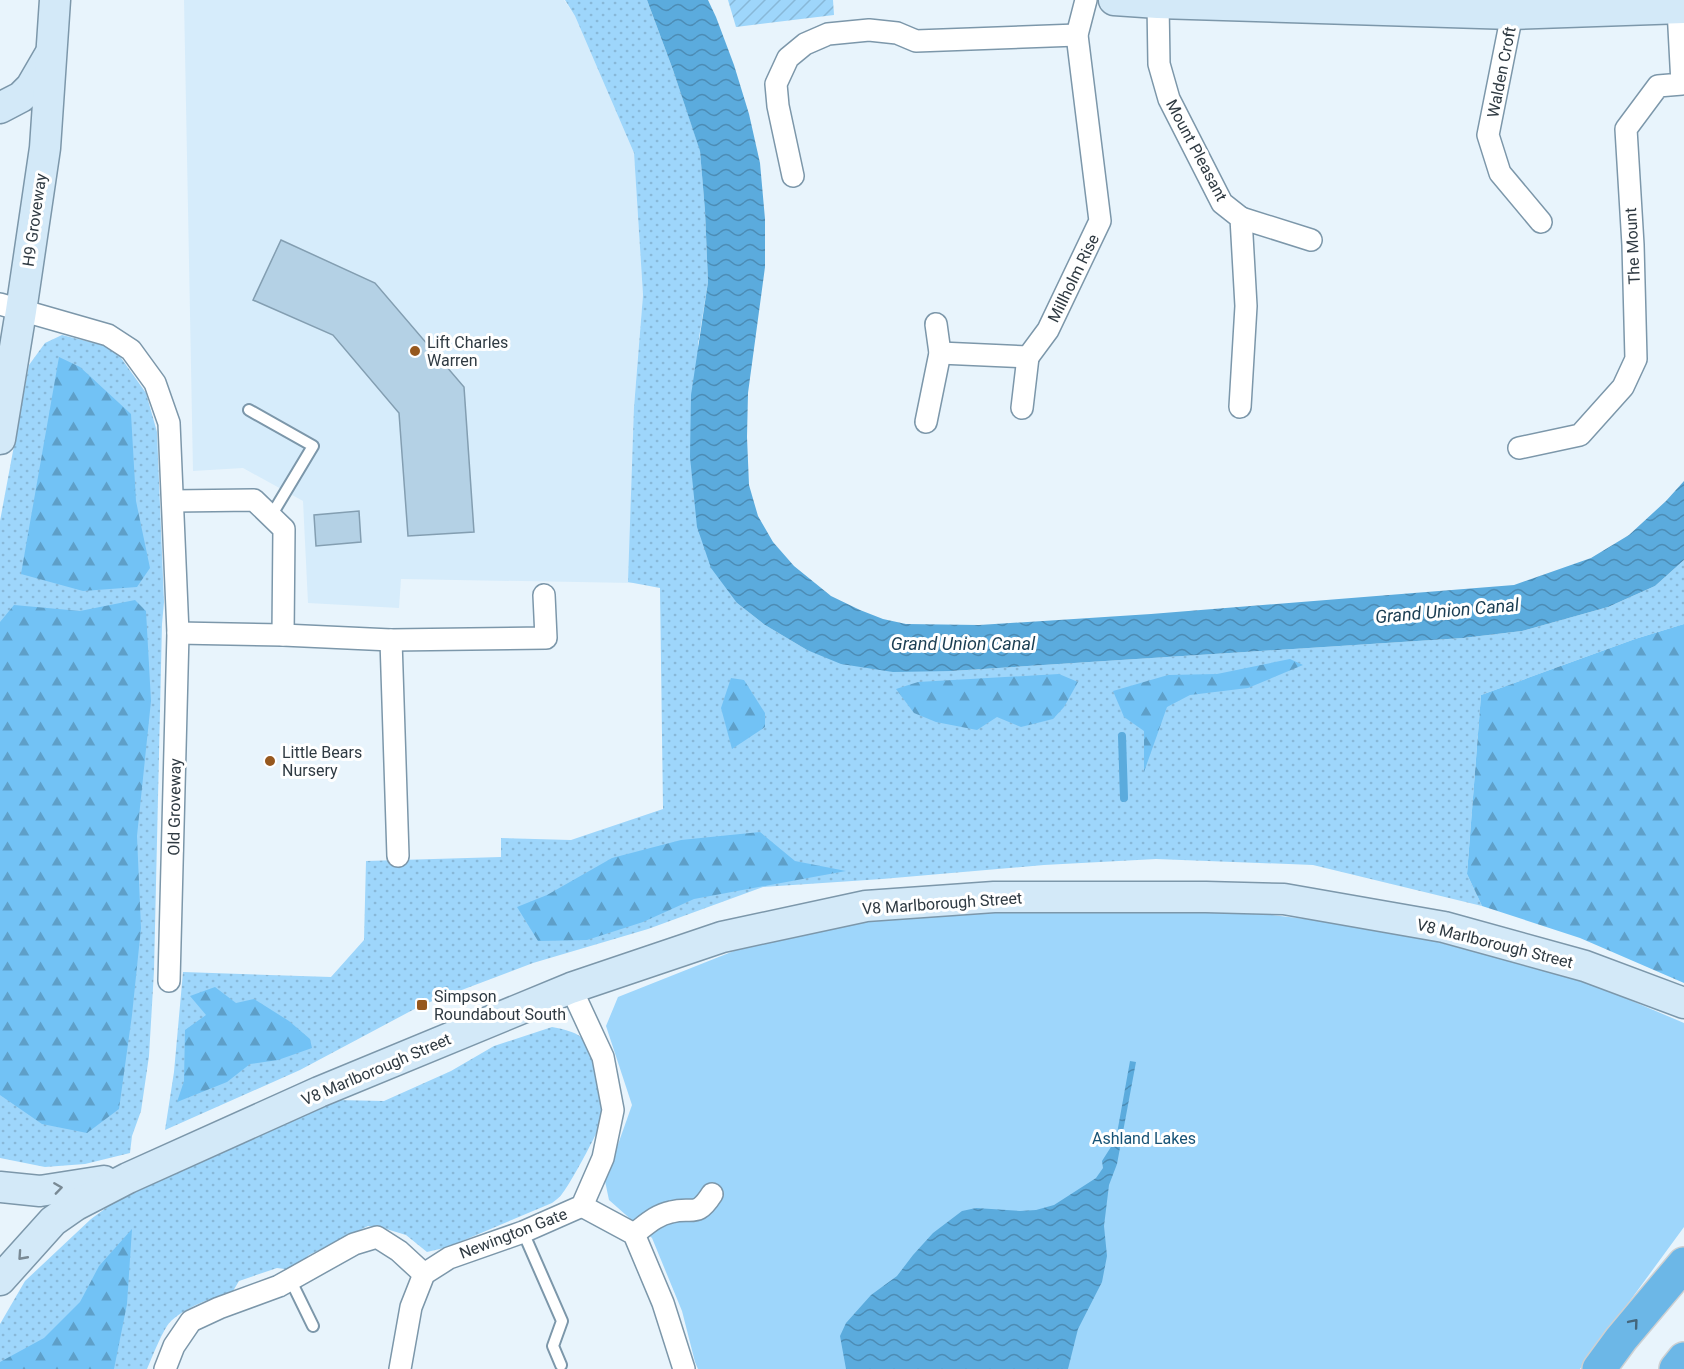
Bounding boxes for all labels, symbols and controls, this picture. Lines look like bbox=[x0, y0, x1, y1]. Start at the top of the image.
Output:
street label: Walden Croft bbox=[1483, 25, 1520, 119]
street label: Mount Pleasant bbox=[1162, 96, 1231, 204]
street label: H9 Groveway bbox=[19, 172, 50, 268]
street label: The Mount bbox=[1621, 207, 1644, 285]
street label: Millholm Rise bbox=[1044, 231, 1103, 326]
place label: Lift Charles Warren bbox=[427, 333, 508, 370]
marker: Lift Charles Warren bbox=[408, 344, 422, 358]
water label: Grand Union Canal bbox=[1374, 594, 1521, 627]
water label: Grand Union Canal bbox=[891, 633, 1036, 654]
place label: Little Bears Nursery bbox=[282, 743, 362, 780]
marker: Little Bears Nursery bbox=[263, 754, 277, 768]
street label: Old Groveway bbox=[164, 758, 185, 856]
street label: V8 Marlborough Street bbox=[861, 888, 1023, 919]
street label: V8 Marlborough Street bbox=[1415, 915, 1575, 972]
place label: Simpson Roundabout South bbox=[434, 987, 566, 1024]
marker: Simpson Roundabout South bbox=[415, 998, 429, 1012]
street label: V8 Marlborough Street bbox=[299, 1029, 454, 1110]
park label: Ashland Lakes bbox=[1092, 1129, 1196, 1148]
one-way arrow bbox=[54, 1183, 63, 1195]
street label: Newington Gate bbox=[457, 1204, 570, 1263]
one-way arrow bbox=[18, 1249, 29, 1260]
one-way arrow bbox=[1627, 1319, 1638, 1330]

